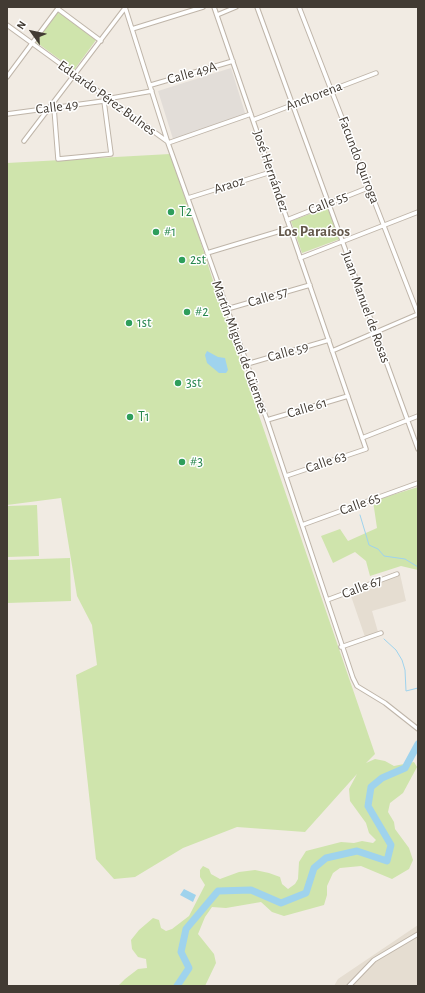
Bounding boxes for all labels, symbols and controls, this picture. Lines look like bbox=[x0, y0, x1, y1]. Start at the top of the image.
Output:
north arrow bbox=[12, 12, 52, 52]
text: N bbox=[15, 19, 28, 31]
street label: Eduardo Pérez Bulnes bbox=[55, 57, 159, 139]
street label: Calle 49A bbox=[165, 58, 219, 88]
street label: Anchorena bbox=[283, 78, 345, 114]
street label: Calle 49 bbox=[35, 96, 79, 118]
street label: Facundo Quiroga bbox=[335, 114, 383, 206]
street label: José Hernández bbox=[249, 128, 293, 214]
street label: Araoz bbox=[212, 172, 246, 198]
street label: Calle 55 bbox=[306, 188, 350, 218]
place label: T2 bbox=[179, 204, 192, 220]
marker: T2 bbox=[166, 207, 176, 217]
district label: Los Paraísos bbox=[278, 222, 350, 240]
place label: #1 bbox=[164, 224, 176, 240]
marker: #1 bbox=[151, 227, 161, 237]
street label: Juan Manuel de Rosas bbox=[338, 249, 394, 365]
place label: 2st bbox=[190, 252, 206, 268]
marker: 2st bbox=[177, 255, 187, 265]
street label: Martín Miguel de Güemes bbox=[208, 278, 272, 416]
street label: Calle 57 bbox=[246, 283, 290, 311]
place label: #2 bbox=[195, 304, 209, 320]
marker: #2 bbox=[182, 307, 192, 317]
place label: 1st bbox=[137, 315, 151, 331]
marker: 1st bbox=[124, 318, 134, 328]
street label: Calle 59 bbox=[266, 338, 310, 366]
place label: 3st bbox=[186, 375, 201, 391]
marker: 3st bbox=[173, 378, 183, 388]
street label: Calle 61 bbox=[285, 394, 329, 422]
place label: T1 bbox=[138, 409, 150, 425]
marker: T1 bbox=[125, 412, 135, 422]
street label: Calle 63 bbox=[304, 447, 348, 477]
place label: #3 bbox=[190, 454, 203, 470]
marker: #3 bbox=[177, 457, 187, 467]
street label: Calle 65 bbox=[337, 489, 383, 519]
street label: Calle 67 bbox=[339, 572, 385, 602]

